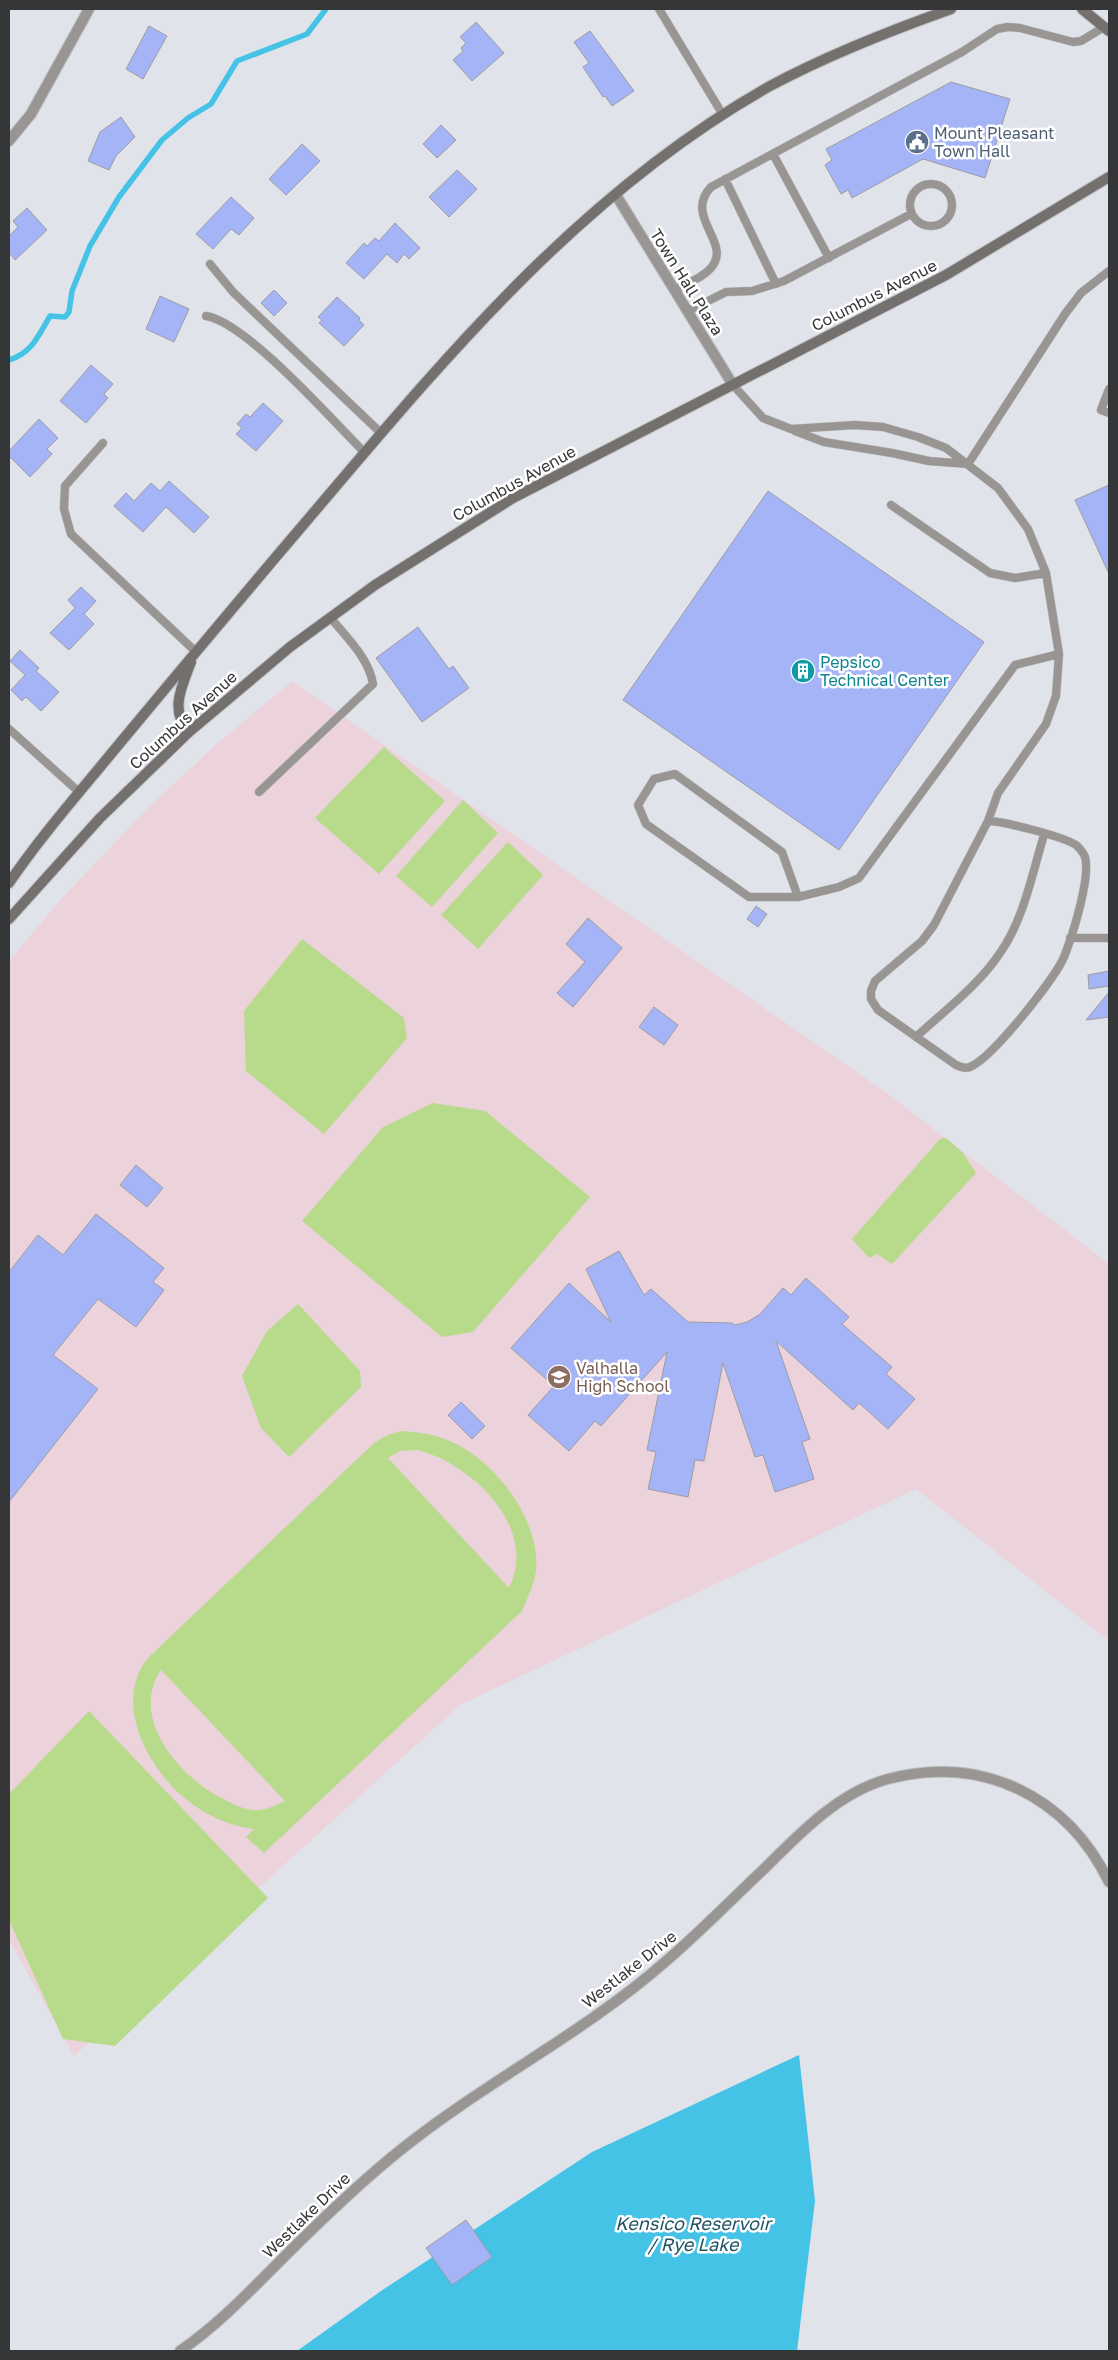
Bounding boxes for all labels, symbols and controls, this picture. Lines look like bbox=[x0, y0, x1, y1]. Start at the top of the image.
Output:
place label: Mount Pleasant Town Hall bbox=[934, 123, 1054, 161]
public building icon: Mount Pleasant Town Hall bbox=[904, 129, 930, 155]
street label: Town Hall Plaza bbox=[646, 225, 728, 339]
street label: Columbus Avenue bbox=[808, 255, 940, 335]
street label: Columbus Avenue bbox=[449, 441, 579, 525]
place label: Pepsico Technical Center bbox=[820, 652, 949, 690]
building icon: Pepsico Technical Center bbox=[790, 658, 816, 684]
street label: Columbus Avenue bbox=[125, 666, 241, 774]
place label: Valhalla High School bbox=[576, 1358, 669, 1396]
school or university icon: Valhalla High School bbox=[546, 1364, 572, 1390]
street label: Westlake Drive bbox=[578, 1926, 680, 2012]
street label: Westlake Drive bbox=[258, 2168, 354, 2262]
water label: Kensico Reservoir / Rye Lake bbox=[615, 2212, 774, 2255]

